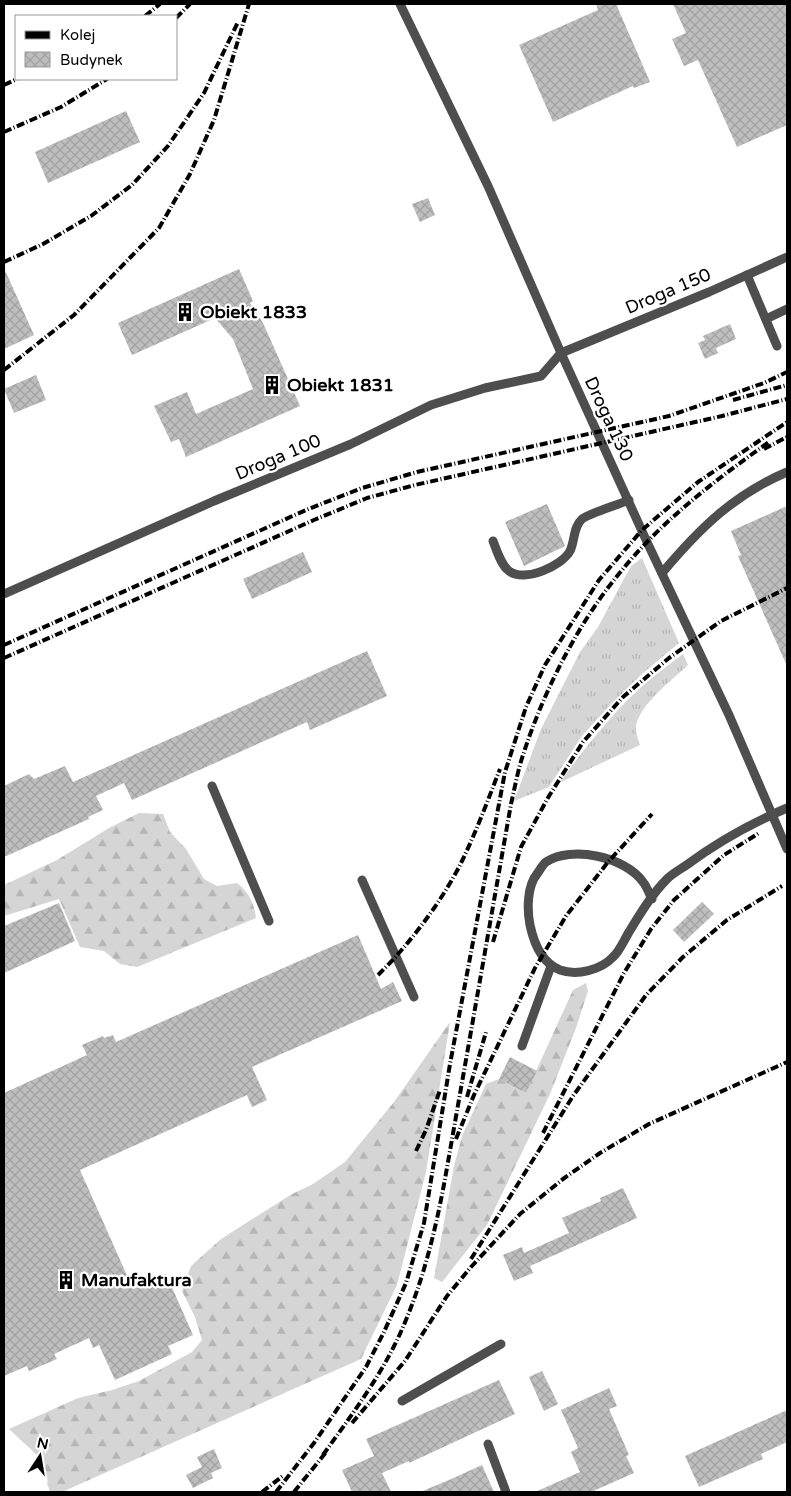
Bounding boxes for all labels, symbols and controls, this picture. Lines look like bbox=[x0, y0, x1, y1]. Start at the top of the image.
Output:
legend bbox=[15, 15, 178, 80]
text: Kolej bbox=[60, 26, 95, 44]
text: Budynek bbox=[60, 51, 123, 69]
street label: Droga 150 bbox=[622, 263, 714, 319]
building icon: Obiekt 1833 bbox=[174, 301, 196, 323]
place label: Obiekt 1833 bbox=[200, 301, 307, 323]
street label: Droga 130 bbox=[580, 373, 638, 465]
building icon: Obiekt 1831 bbox=[261, 374, 283, 396]
place label: Obiekt 1831 bbox=[287, 374, 394, 396]
street label: Droga 100 bbox=[232, 429, 324, 485]
building icon: Manufaktura bbox=[55, 1269, 77, 1291]
place label: Manufaktura bbox=[81, 1269, 192, 1291]
north arrow bbox=[15, 1431, 65, 1481]
text: N bbox=[35, 1434, 50, 1453]

